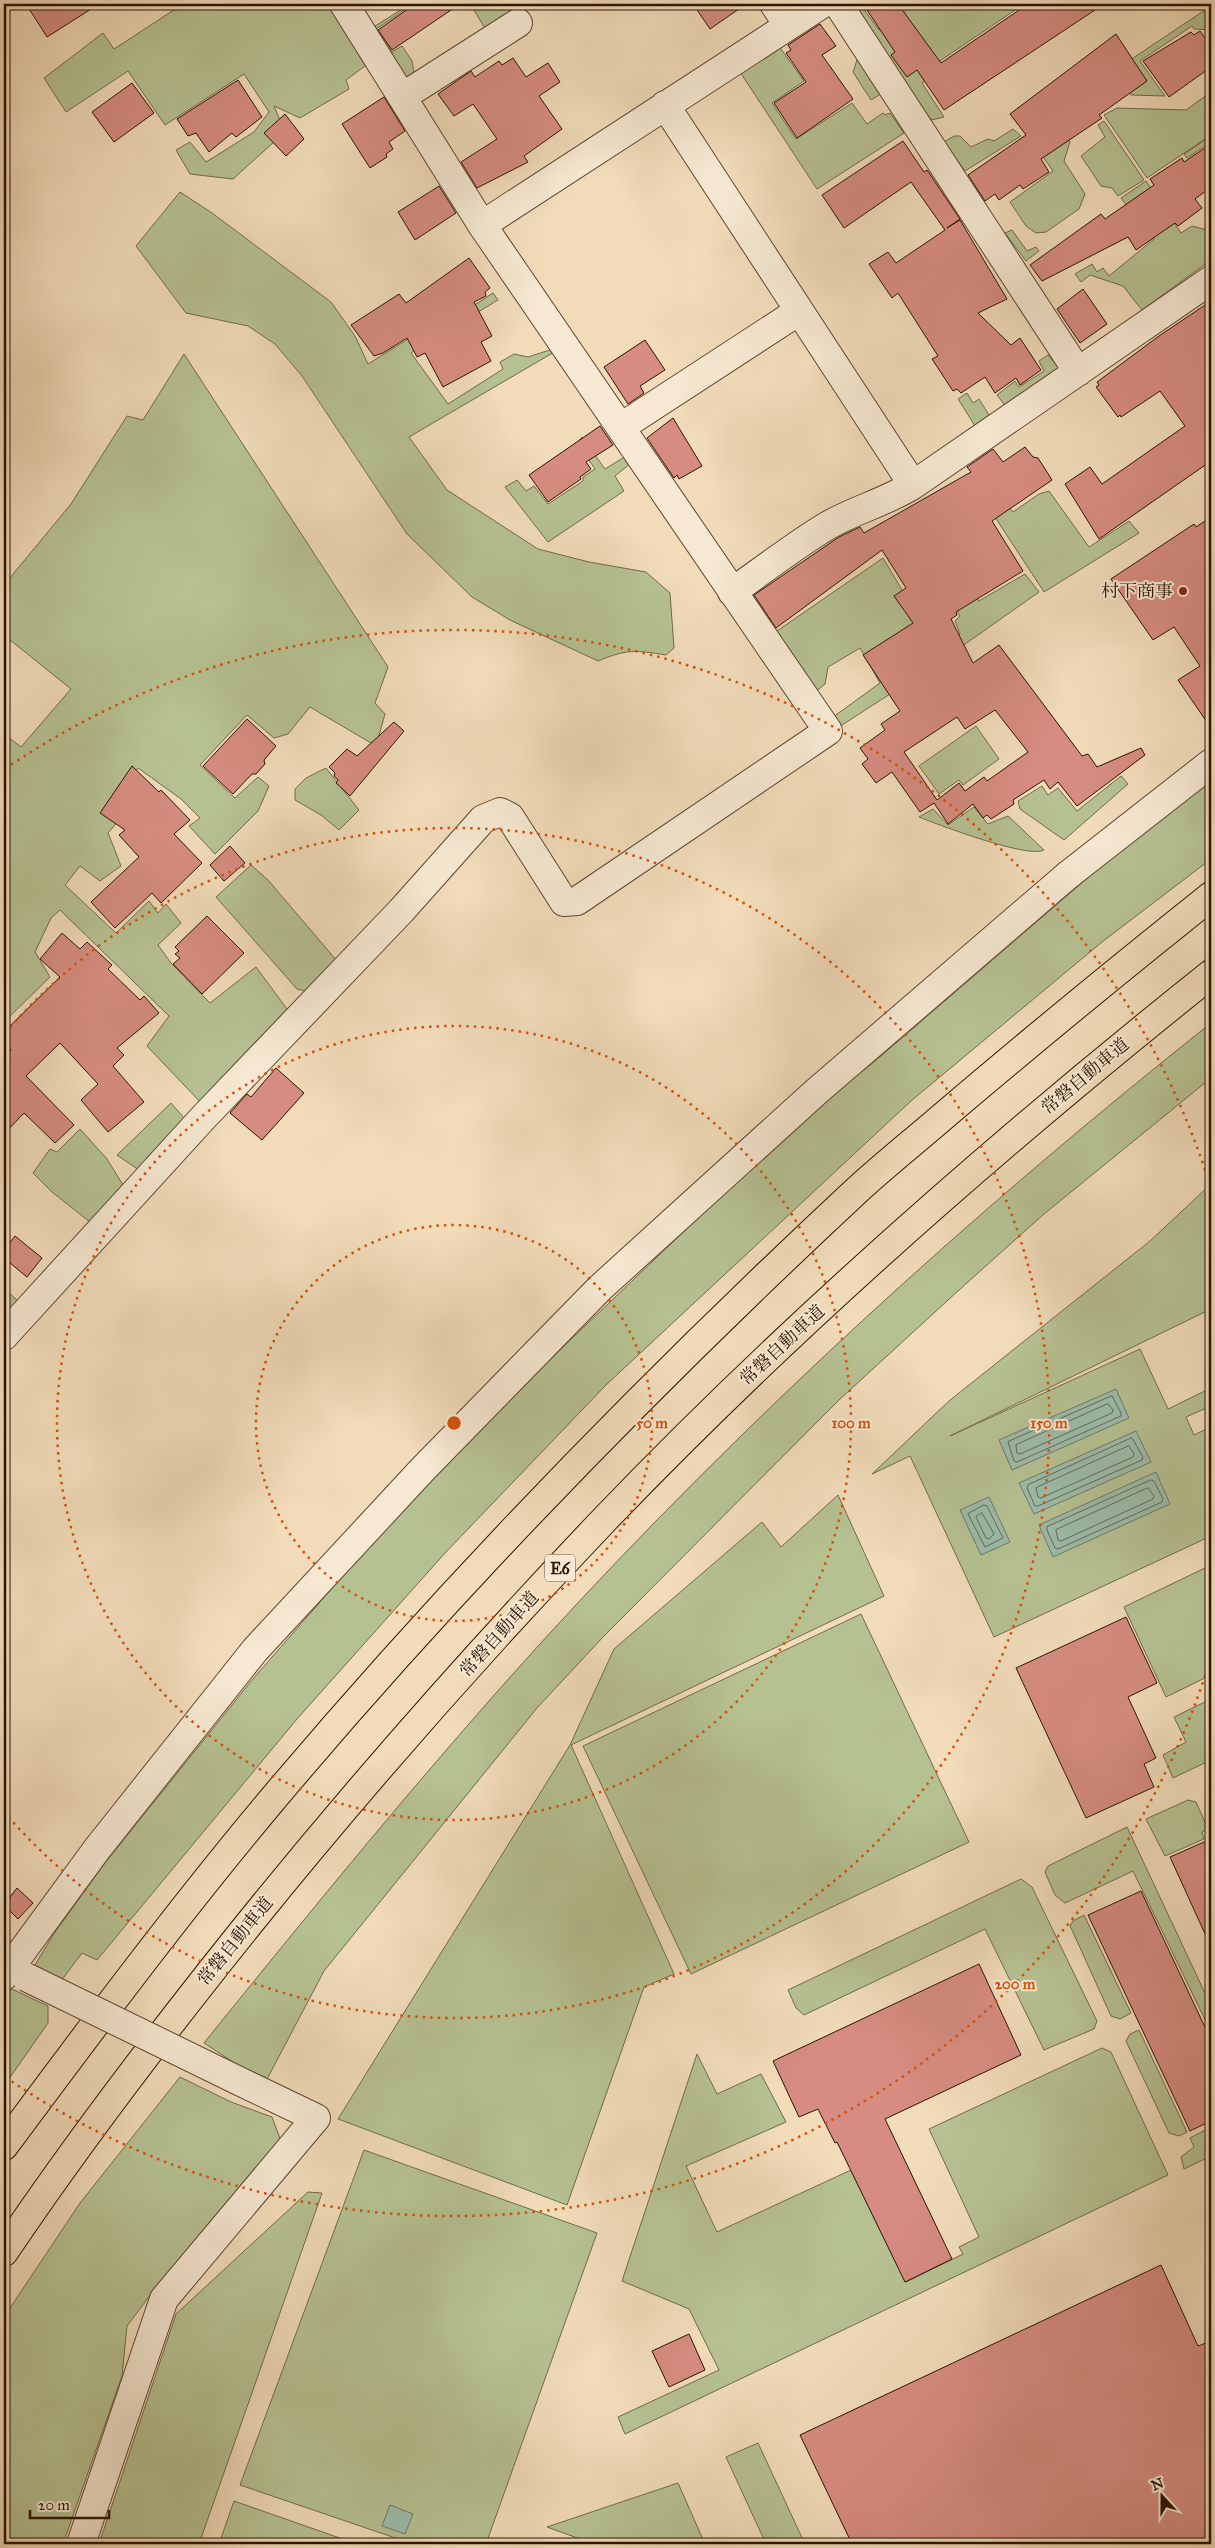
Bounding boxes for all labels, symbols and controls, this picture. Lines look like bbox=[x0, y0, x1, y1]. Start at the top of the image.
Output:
place label: 村下商事 bbox=[1101, 580, 1173, 602]
marker: 村下商事 bbox=[1177, 585, 1189, 597]
street label: 常磐自動車道 bbox=[1037, 1033, 1133, 1119]
street label: 常磐自動車道 bbox=[735, 1300, 829, 1390]
centre of rings bbox=[445, 1414, 463, 1432]
text: 50 m bbox=[636, 1414, 668, 1432]
text: 100 m bbox=[831, 1414, 871, 1432]
text: 150 m bbox=[1030, 1414, 1068, 1432]
road number: E6 bbox=[545, 1555, 575, 1582]
street label: 常磐自動車道 bbox=[455, 1587, 543, 1681]
street label: 常磐自動車道 bbox=[192, 1892, 278, 1990]
text: 200 m bbox=[995, 1975, 1036, 1993]
north arrow bbox=[1138, 2470, 1188, 2520]
text: N bbox=[1149, 2474, 1166, 2494]
scale bar bbox=[30, 2488, 109, 2520]
text: 20 m bbox=[38, 2496, 70, 2514]

